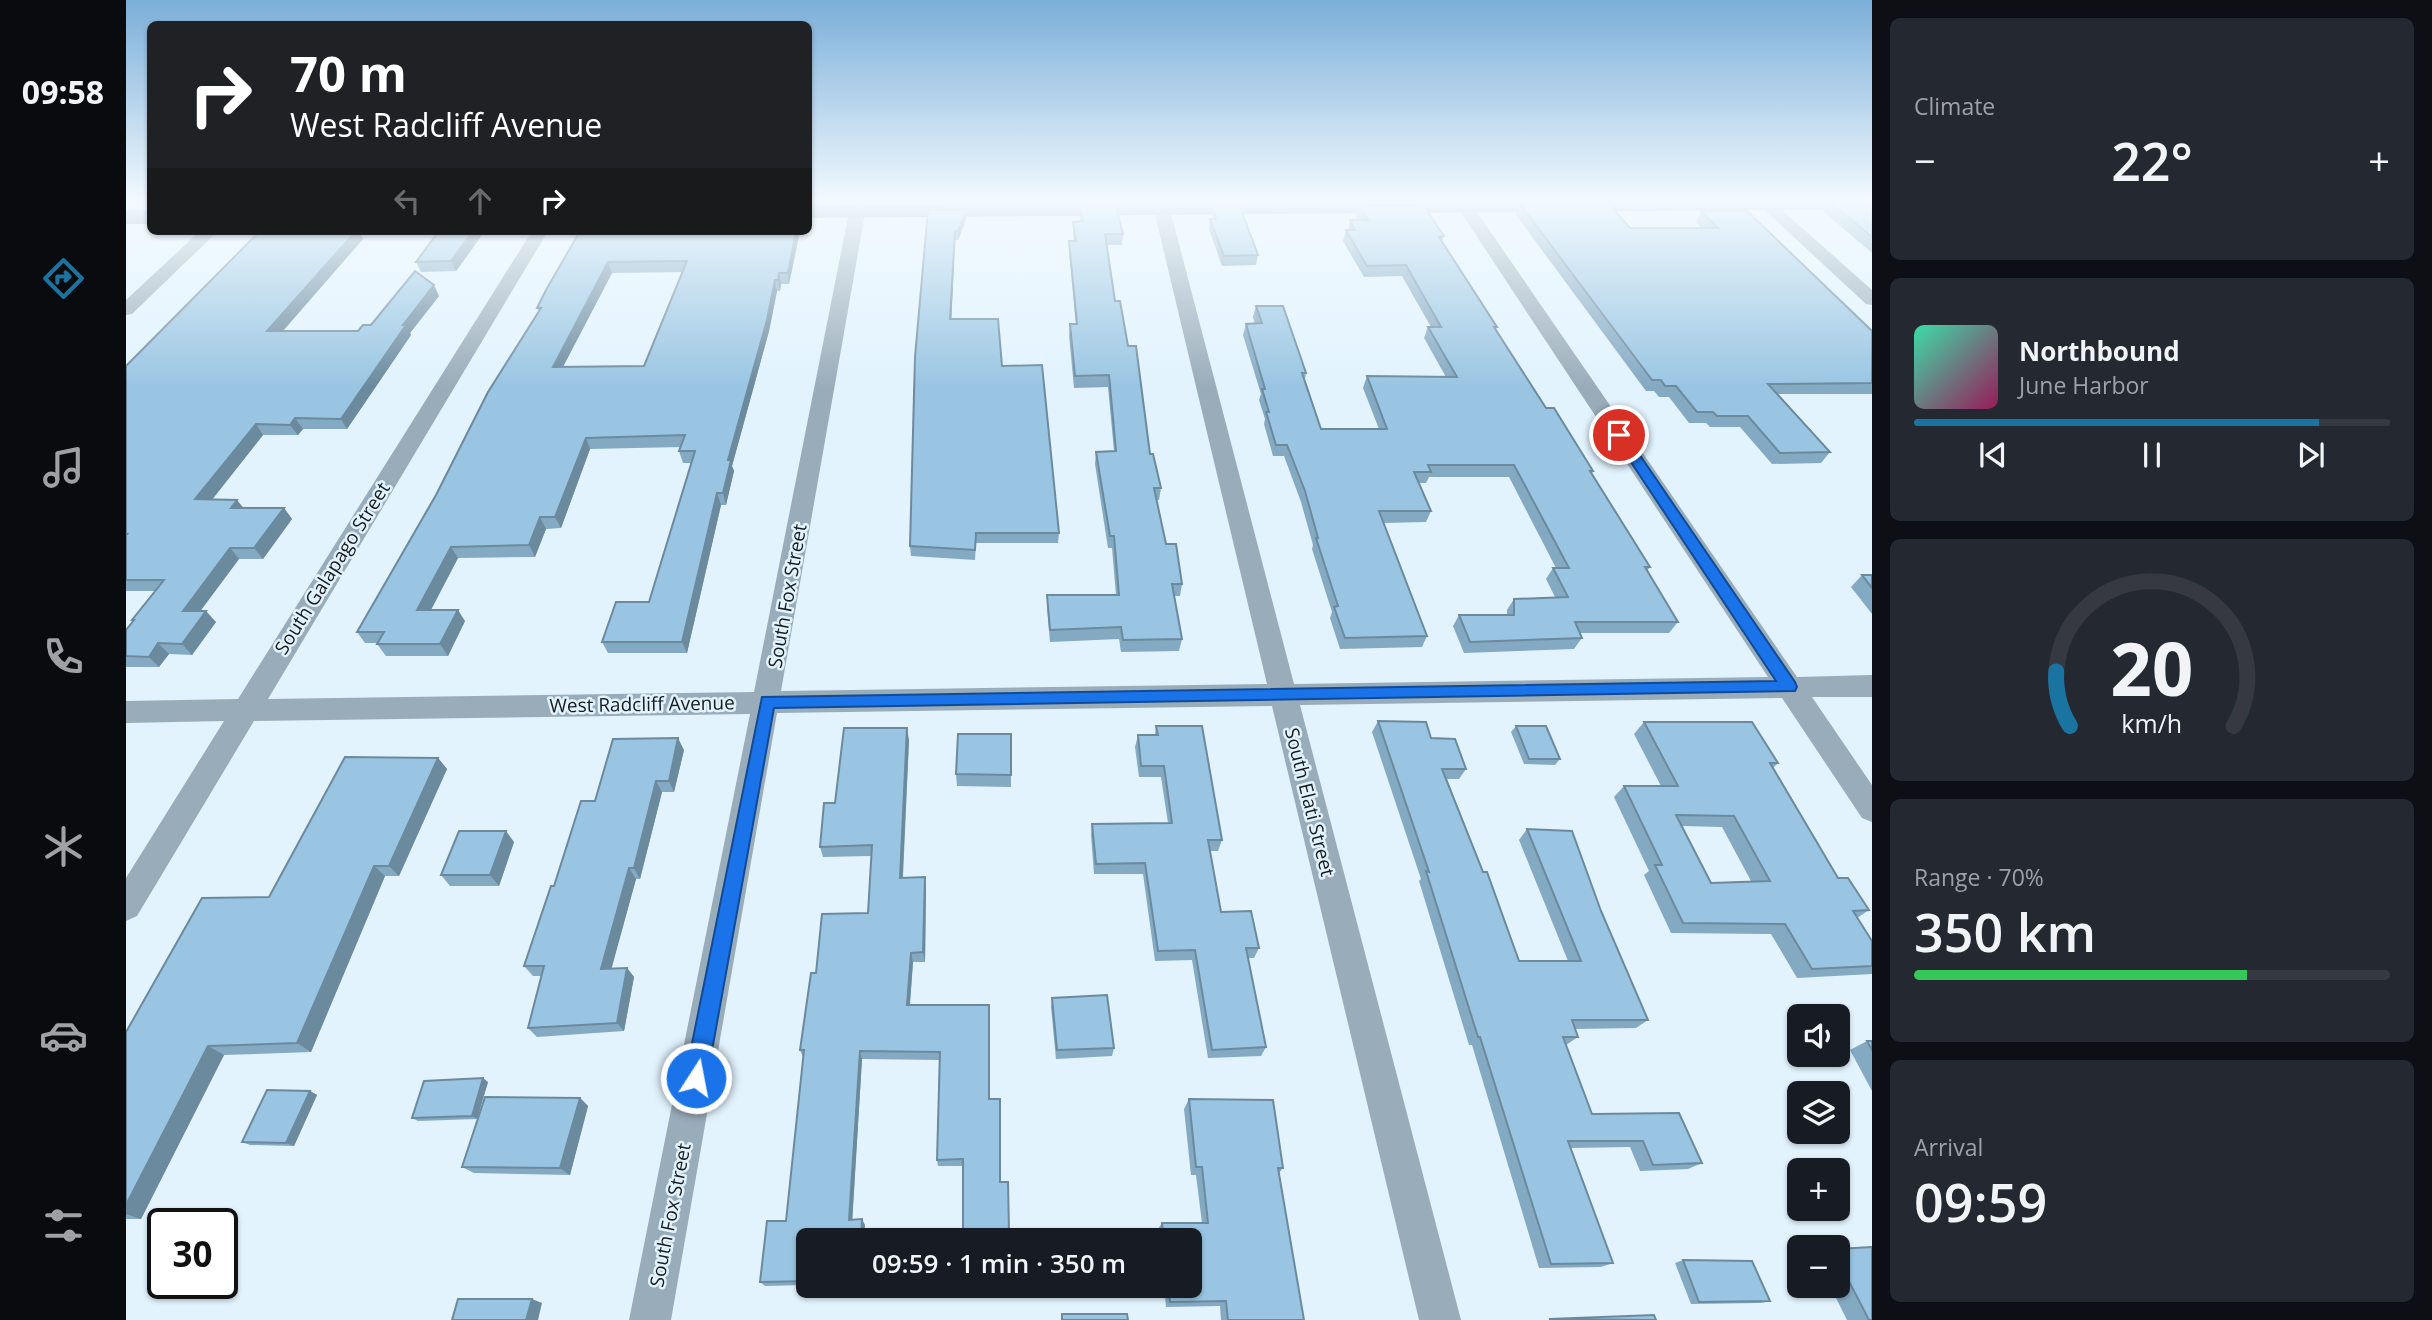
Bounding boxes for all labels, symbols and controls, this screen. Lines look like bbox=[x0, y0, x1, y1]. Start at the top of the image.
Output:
text: 70 m bbox=[290, 40, 407, 106]
icon: right bbox=[175, 49, 266, 140]
text: 09:58 bbox=[22, 70, 104, 113]
text: Climate bbox=[1914, 90, 1995, 122]
text: West Radcliff Avenue bbox=[290, 103, 602, 146]
text: 22° bbox=[2111, 125, 2193, 196]
text: − bbox=[1914, 134, 1936, 186]
text: + bbox=[2368, 134, 2390, 186]
icon: left bbox=[388, 182, 426, 220]
icon: ahead bbox=[461, 182, 499, 220]
icon: right bbox=[534, 182, 572, 220]
icon: directions bbox=[39, 254, 88, 303]
text: Northbound bbox=[2019, 333, 2180, 369]
text: June Harbor bbox=[2019, 369, 2149, 401]
pin bbox=[1589, 405, 1649, 465]
icon: arrive bbox=[1600, 416, 1638, 454]
icon: previous bbox=[1974, 436, 2012, 474]
icon: pause bbox=[2133, 436, 2171, 474]
icon: next bbox=[2292, 436, 2330, 474]
icon: music bbox=[39, 443, 88, 492]
street label: South Galapago Street bbox=[268, 477, 396, 659]
street label: South Fox Street bbox=[762, 522, 813, 670]
text: 20 bbox=[2110, 618, 2194, 717]
icon: phone bbox=[39, 632, 88, 681]
street label: West Radcliff Avenue bbox=[549, 689, 735, 719]
text: km/h bbox=[2122, 706, 2182, 740]
street label: South Elati Street bbox=[1279, 725, 1341, 879]
icon: climate bbox=[39, 822, 88, 871]
text: Range · 70% bbox=[1914, 861, 2044, 893]
text: 350 km bbox=[1914, 896, 2096, 967]
map controls bbox=[1787, 1004, 1850, 1298]
button: sound bbox=[1787, 1004, 1850, 1067]
icon: car bbox=[39, 1011, 88, 1060]
position arrow bbox=[659, 1041, 733, 1115]
button: layers bbox=[1787, 1081, 1850, 1144]
text: Arrival bbox=[1914, 1131, 1983, 1163]
street label: South Fox Street bbox=[643, 1141, 697, 1289]
button: + bbox=[1787, 1158, 1850, 1221]
text: 09:59 bbox=[1914, 1166, 2047, 1237]
icon: filters bbox=[39, 1201, 88, 1250]
speed limit sign: 30 bbox=[147, 1208, 238, 1299]
button: − bbox=[1787, 1235, 1850, 1298]
text: 09:59 · 1 min · 350 m bbox=[872, 1245, 1126, 1281]

